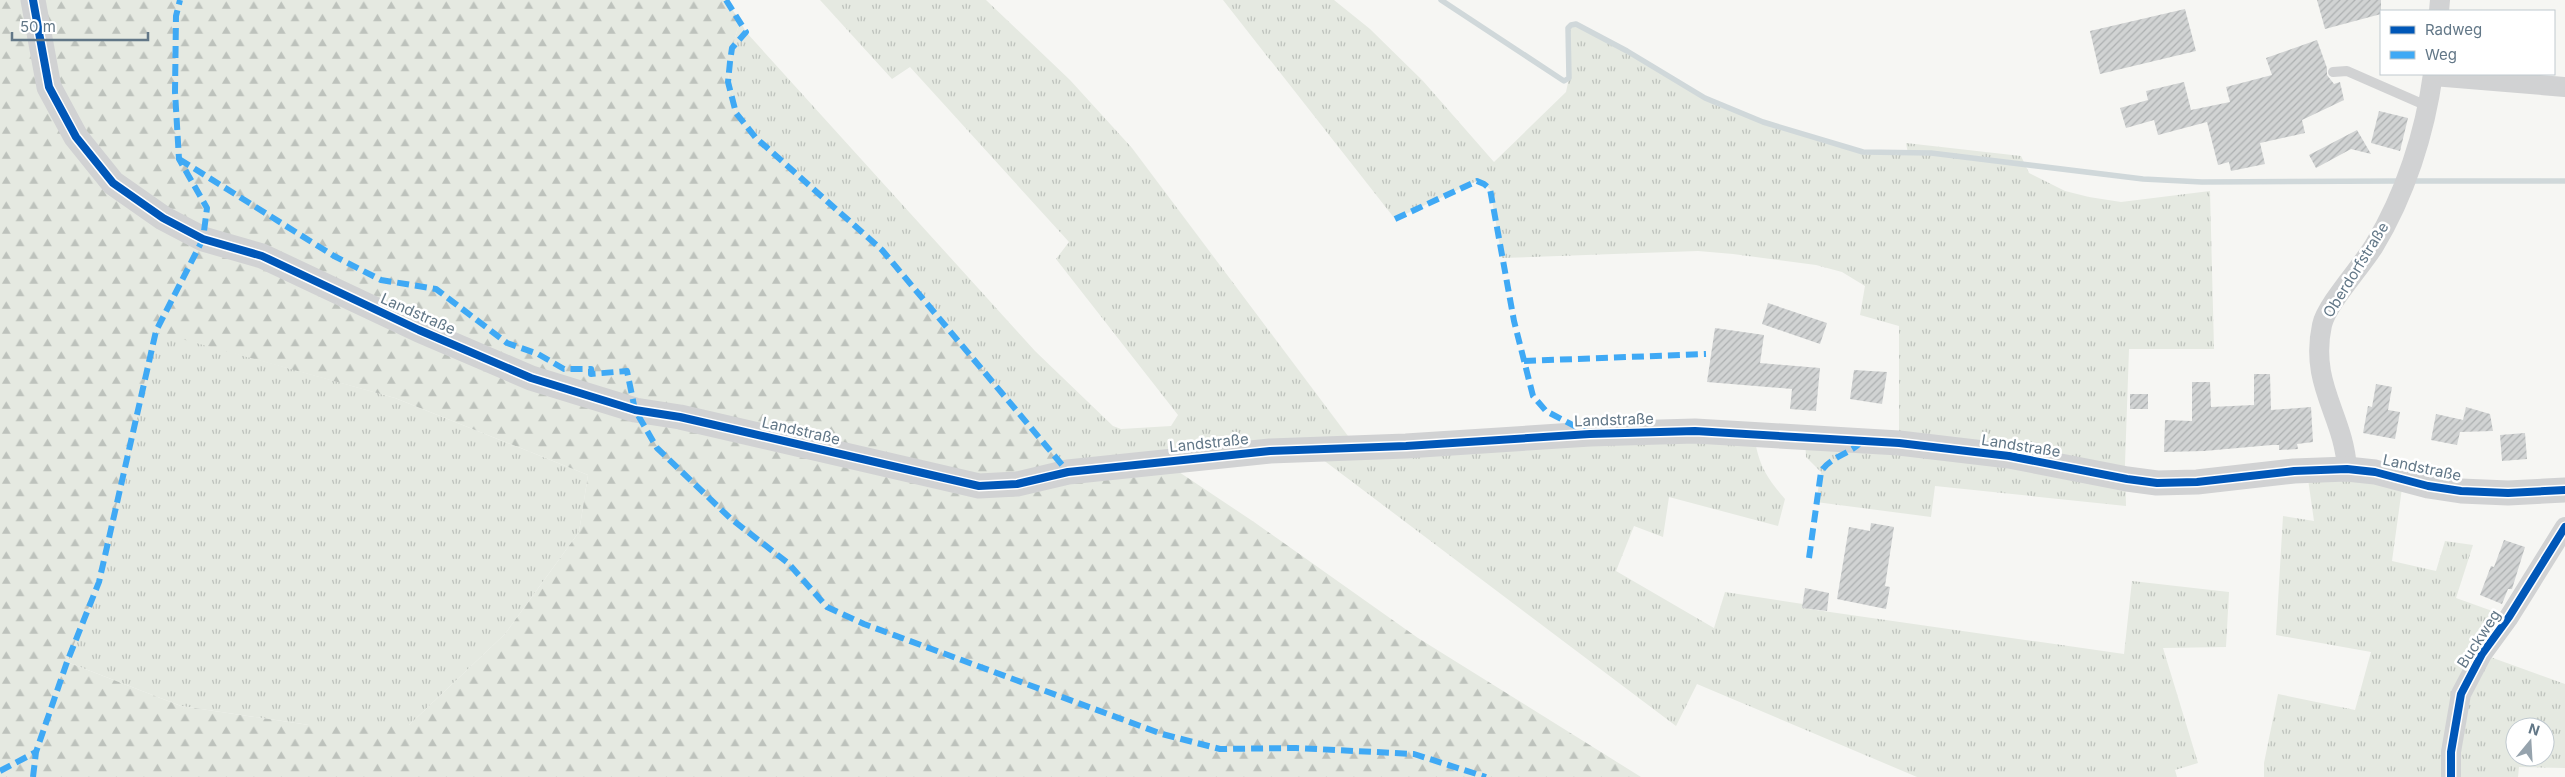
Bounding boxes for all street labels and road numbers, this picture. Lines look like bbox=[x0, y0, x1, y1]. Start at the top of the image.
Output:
street label: Oberdorfstraße bbox=[2319, 218, 2393, 321]
street label: Landstraße bbox=[378, 289, 459, 338]
street label: Landstraße bbox=[1574, 409, 1654, 430]
street label: Landstraße bbox=[760, 412, 842, 449]
street label: Landstraße bbox=[1168, 429, 1250, 456]
street label: Landstraße bbox=[1980, 430, 2062, 461]
street label: Landstraße bbox=[2381, 450, 2463, 485]
street label: Buckweg bbox=[2453, 606, 2504, 671]

